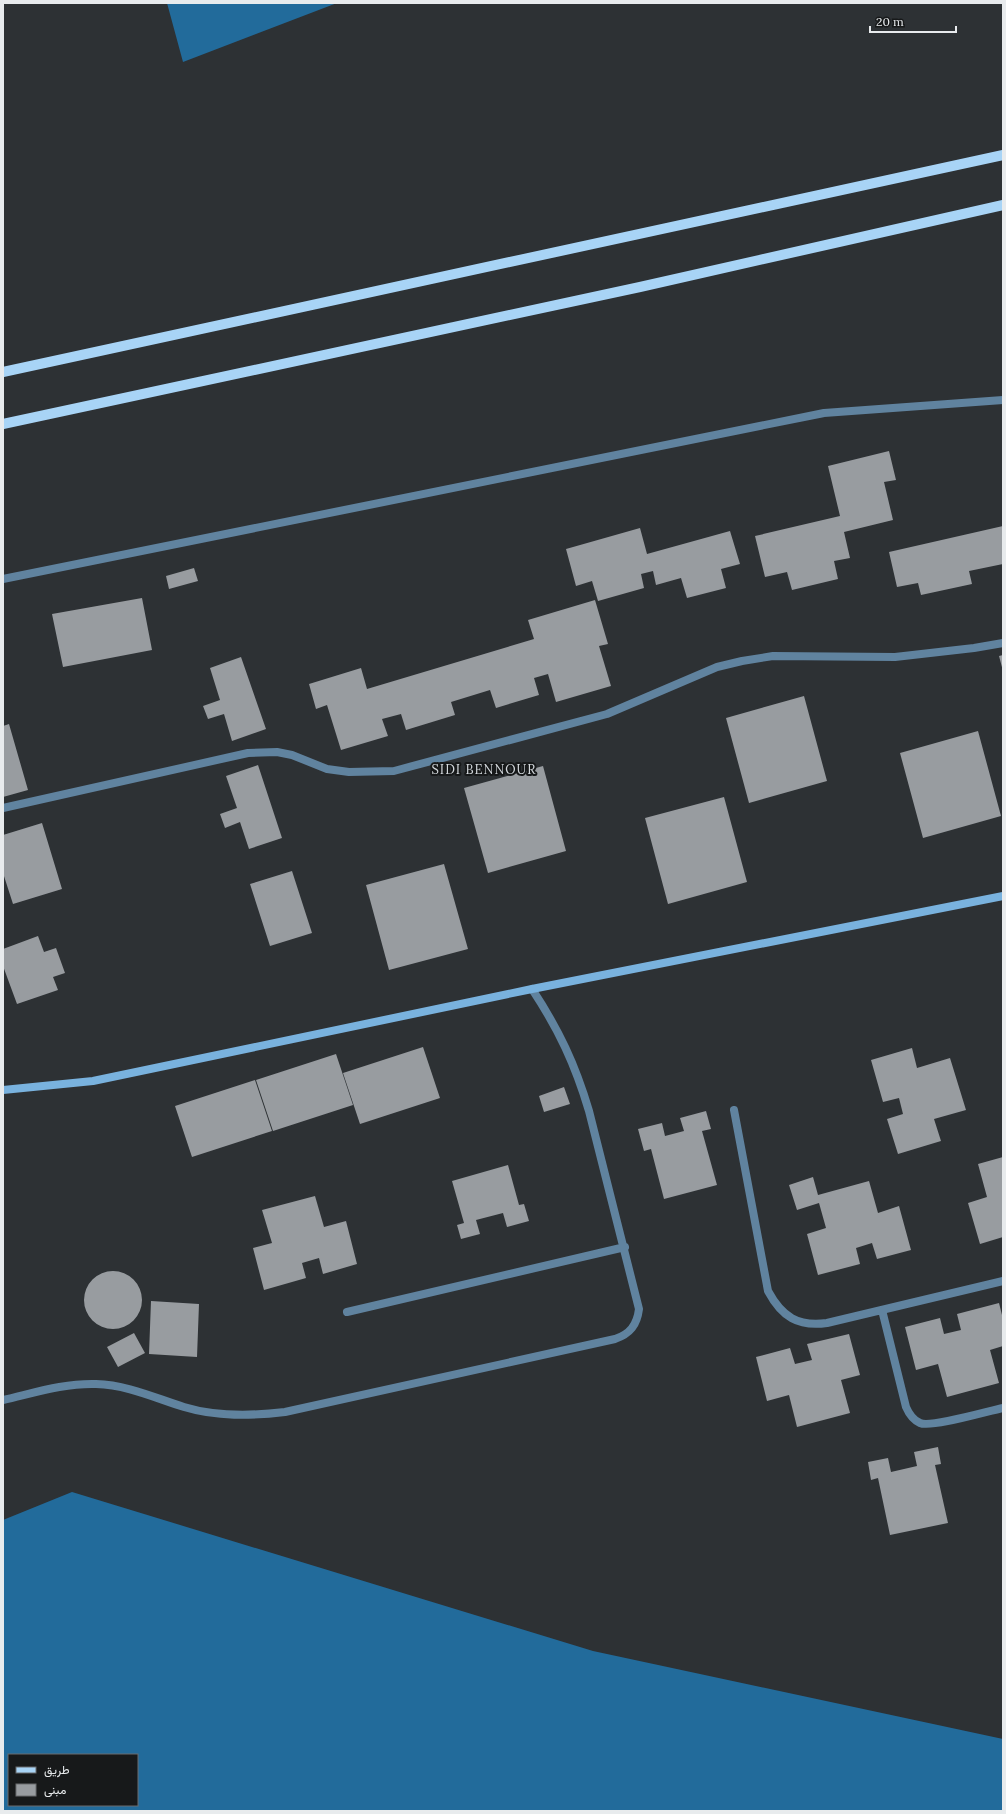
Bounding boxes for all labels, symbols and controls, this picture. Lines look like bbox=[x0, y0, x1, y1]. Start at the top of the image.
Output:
scale bar bbox=[870, 8, 956, 34]
text: 20 m bbox=[876, 14, 904, 29]
district label: SIDI BENNOUR bbox=[431, 761, 537, 778]
legend bbox=[8, 1754, 138, 1806]
text: طريق bbox=[44, 1762, 70, 1778]
text: مبنى bbox=[44, 1782, 66, 1798]

